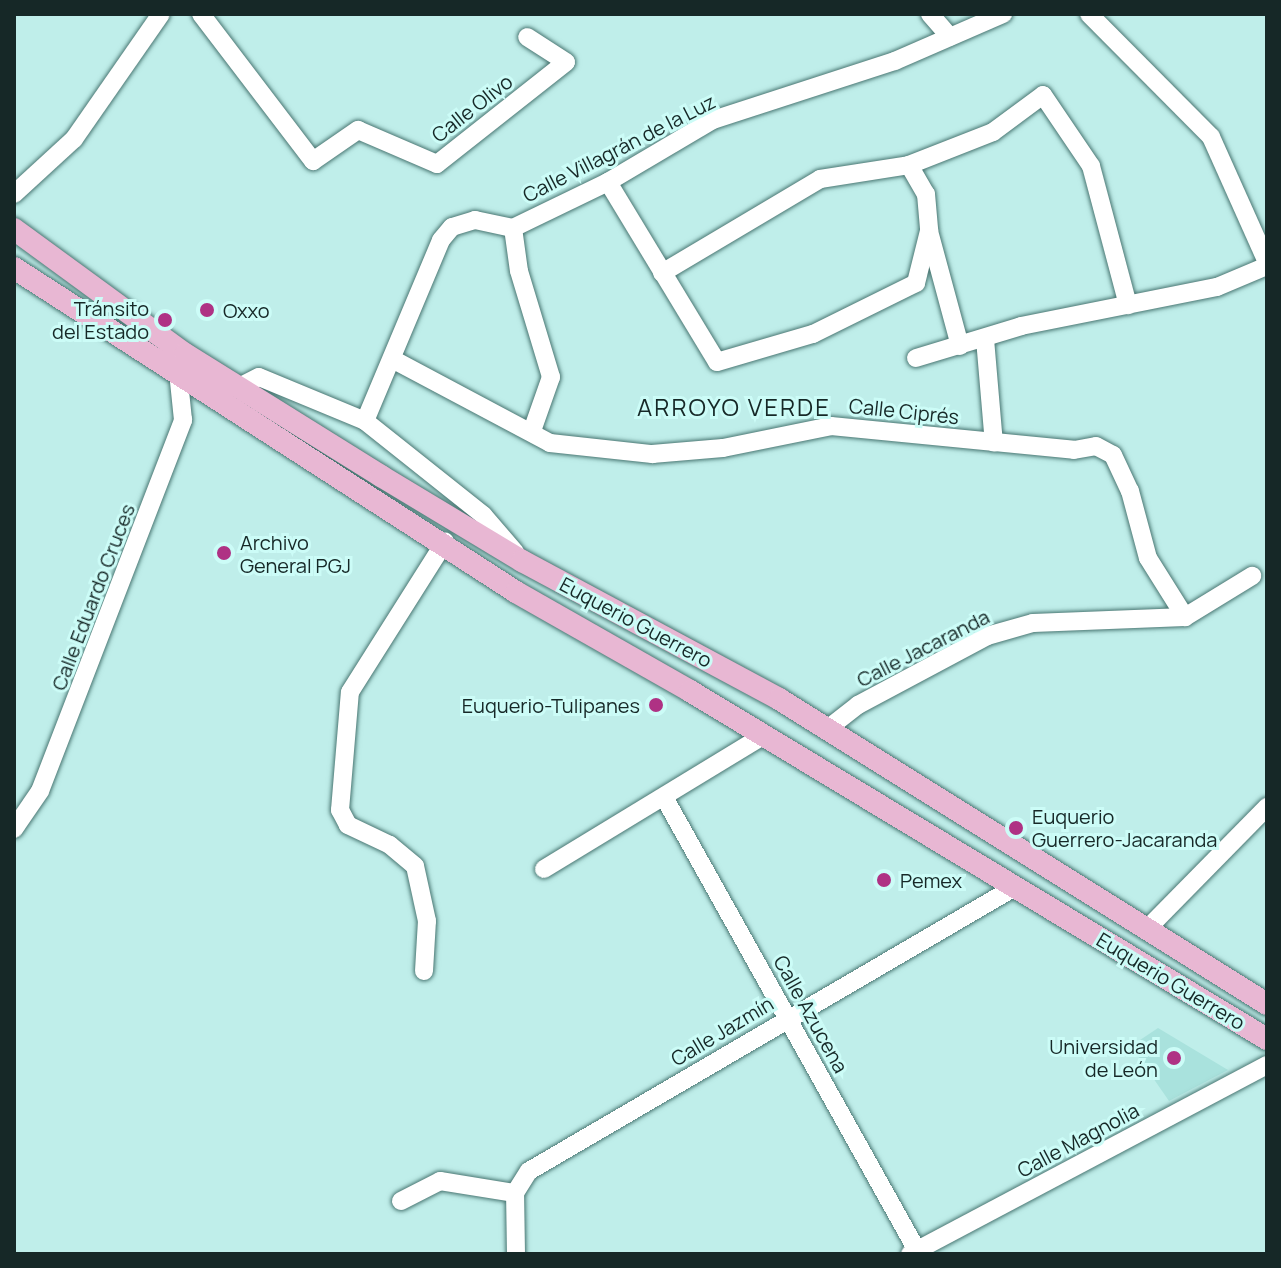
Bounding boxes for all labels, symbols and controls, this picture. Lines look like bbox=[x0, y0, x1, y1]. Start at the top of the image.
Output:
street label: Calle Olivo bbox=[427, 69, 517, 147]
street label: Calle Villagrán de la Luz bbox=[519, 89, 719, 207]
place label: Tránsito del Estado bbox=[52, 296, 149, 343]
place label: Oxxo bbox=[223, 298, 270, 322]
marker: Oxxo bbox=[198, 301, 216, 319]
marker: Tránsito del Estado bbox=[156, 311, 174, 329]
district label: ARROYO VERDE bbox=[637, 393, 831, 421]
street label: Calle Ciprés bbox=[848, 393, 960, 429]
street label: Calle Eduardo Cruces bbox=[46, 500, 140, 694]
place label: Archivo General PGJ bbox=[240, 530, 351, 577]
marker: Archivo General PGJ bbox=[215, 544, 233, 562]
street label: Euquerio Guerrero bbox=[556, 572, 716, 672]
street label: Calle Jacaranda bbox=[853, 604, 993, 692]
place label: Euquerio-Tulipanes bbox=[462, 693, 640, 717]
marker: Euquerio-Tulipanes bbox=[647, 696, 665, 714]
place label: Euquerio Guerrero-Jacaranda bbox=[1032, 804, 1217, 851]
marker: Euquerio Guerrero-Jacaranda bbox=[1007, 819, 1025, 837]
place label: Pemex bbox=[900, 868, 962, 892]
marker: Pemex bbox=[875, 871, 893, 889]
street label: Euquerio Guerrero bbox=[1092, 927, 1250, 1035]
street label: Calle Azucena bbox=[769, 951, 853, 1077]
street label: Calle Jazmín bbox=[667, 991, 777, 1071]
place label: Universidad de León bbox=[1049, 1034, 1158, 1081]
marker: Universidad de León bbox=[1165, 1049, 1183, 1067]
street label: Calle Magnolia bbox=[1013, 1098, 1143, 1182]

